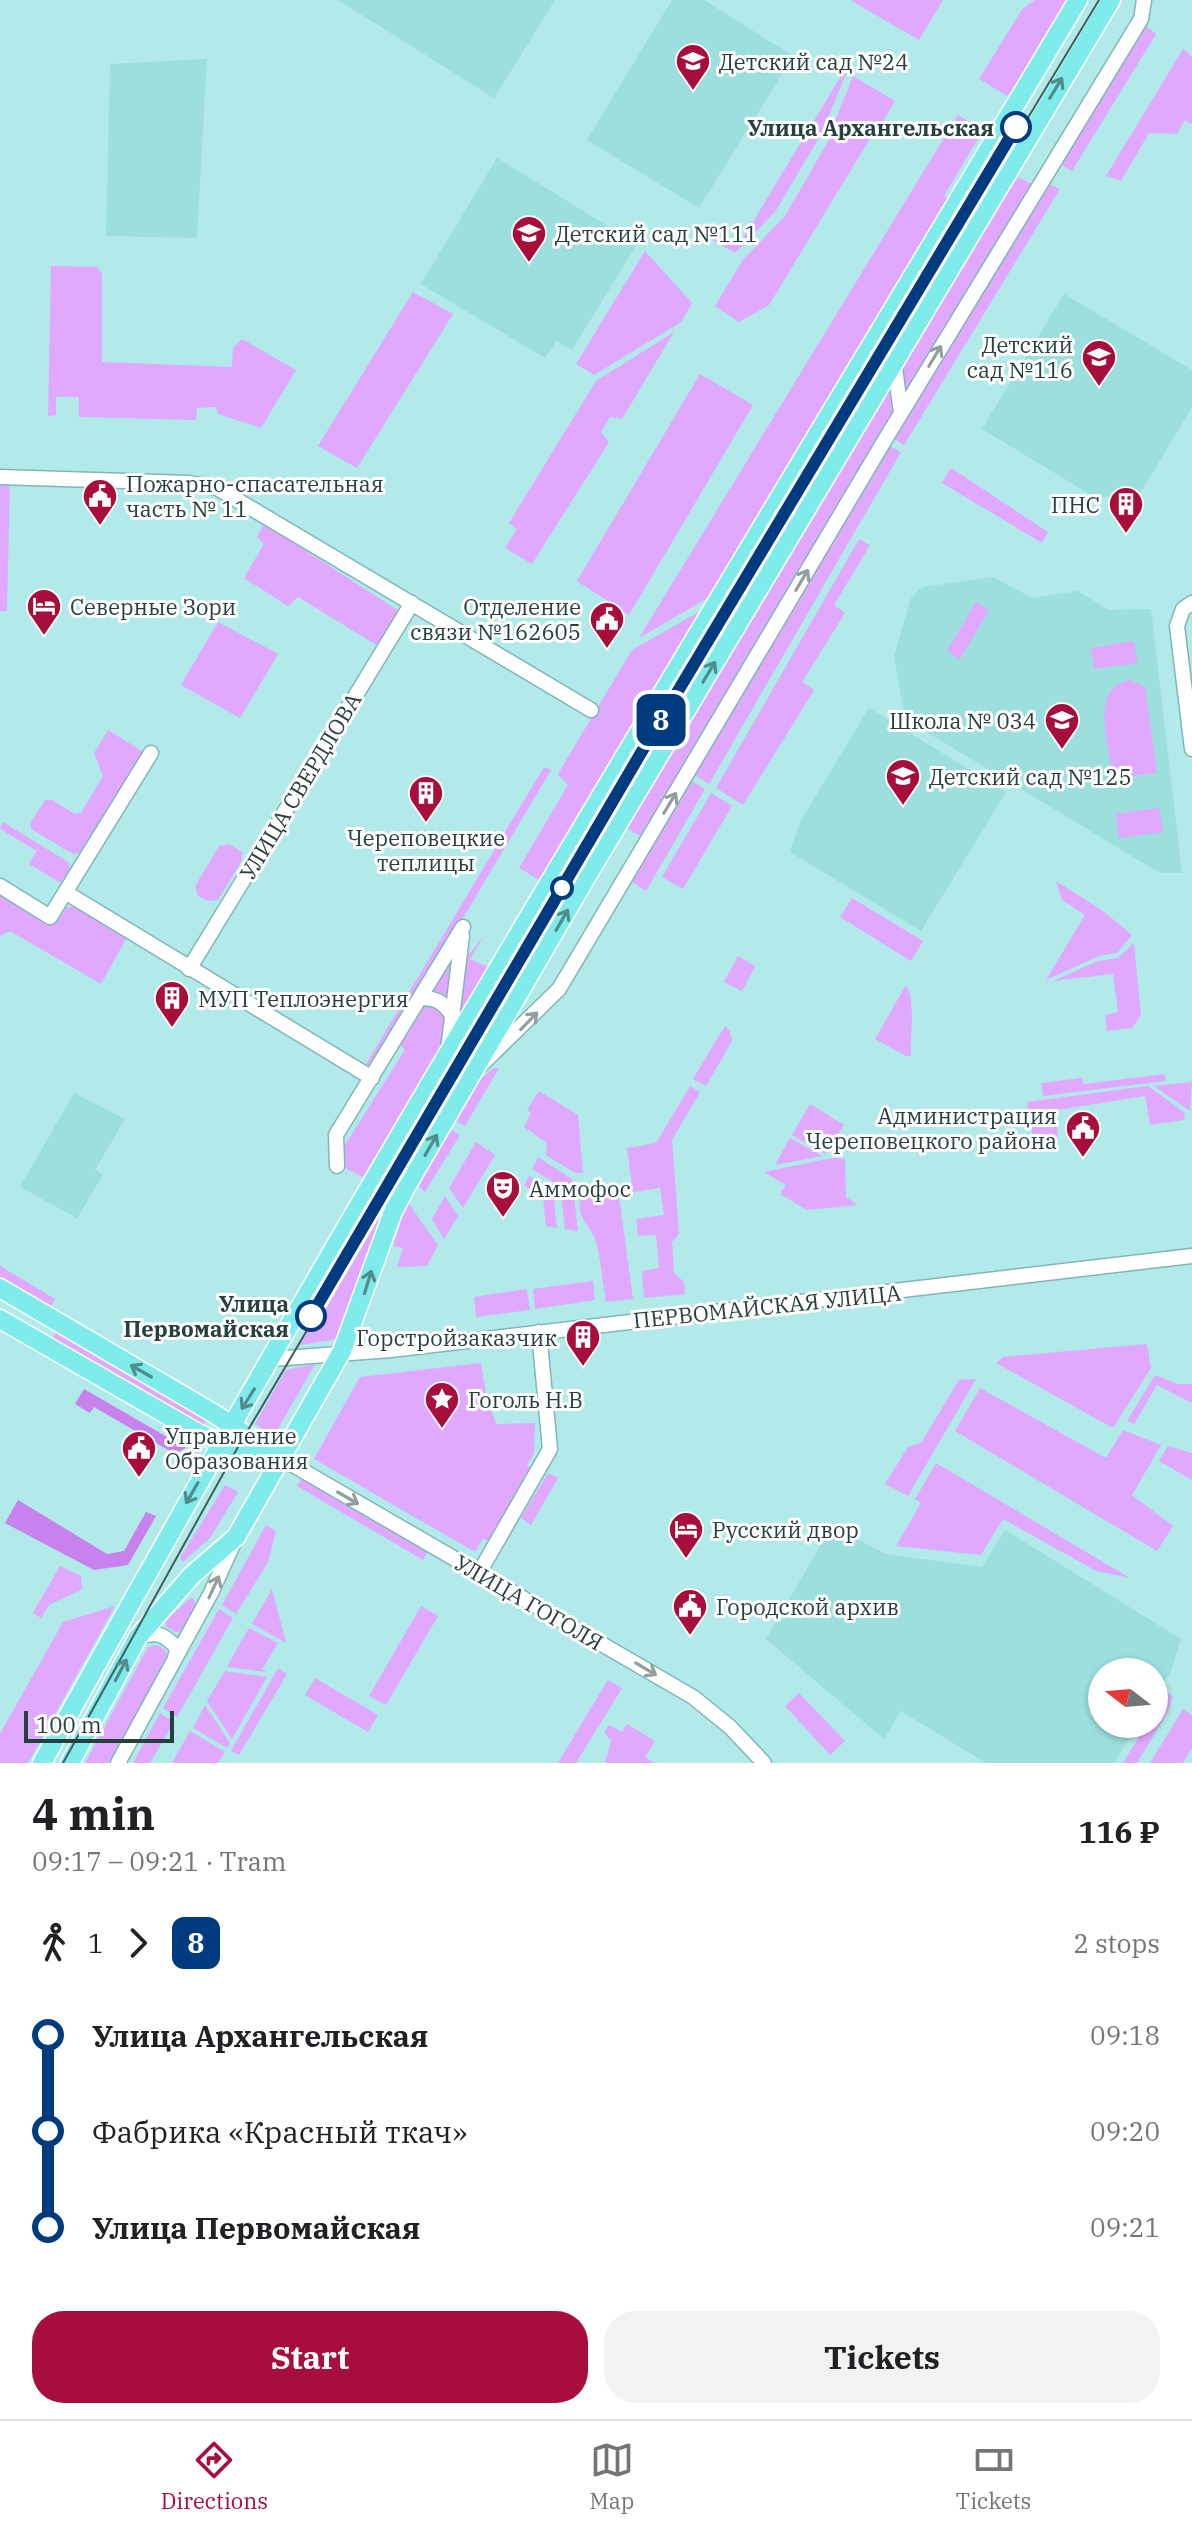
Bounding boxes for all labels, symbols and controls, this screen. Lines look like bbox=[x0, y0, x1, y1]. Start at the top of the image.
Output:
school or university icon: Детский сад №24 bbox=[674, 42, 712, 92]
place label: Детский сад №24 bbox=[719, 47, 908, 76]
one-way arrow bbox=[1048, 77, 1064, 100]
marker: Улица Архангельская bbox=[1001, 112, 1031, 142]
place label: Улица Архангельская bbox=[747, 113, 994, 142]
school or university icon: Детский сад №111 bbox=[510, 214, 548, 264]
place label: Детский сад №111 bbox=[555, 219, 758, 248]
place label: Детский сад №116 bbox=[967, 330, 1073, 384]
school or university icon: Детский сад №116 bbox=[1080, 338, 1118, 388]
one-way arrow bbox=[928, 345, 944, 368]
place label: Пожарно-спасательная часть № 11 bbox=[126, 469, 384, 523]
public building icon: Пожарно-спасательная часть № 11 bbox=[81, 477, 119, 527]
building icon: ПНС bbox=[1107, 485, 1145, 535]
place label: ПНС bbox=[1051, 490, 1100, 519]
one-way arrow bbox=[795, 568, 810, 592]
hotel icon: Северные Зори bbox=[25, 587, 63, 637]
place label: Северные Зори bbox=[70, 592, 236, 621]
place label: Отделение связи №162605 bbox=[410, 592, 581, 646]
public building icon: Отделение связи №162605 bbox=[588, 600, 626, 650]
one-way arrow bbox=[701, 661, 717, 684]
street label: УЛИЦА СВЕРДЛОВА bbox=[233, 687, 367, 885]
line badge: 8 bbox=[635, 694, 687, 746]
text: 8 bbox=[653, 701, 669, 738]
school or university icon: Школа № 034 bbox=[1043, 701, 1081, 751]
place label: Школа № 034 bbox=[889, 706, 1036, 735]
school or university icon: Детский сад №125 bbox=[884, 757, 922, 807]
place label: Детский сад №125 bbox=[929, 762, 1132, 791]
building icon: Череповецкие теплицы bbox=[407, 774, 445, 824]
one-way arrow bbox=[662, 792, 678, 815]
place label: Череповецкие теплицы bbox=[347, 823, 505, 877]
unlabelled marker bbox=[551, 877, 573, 899]
one-way arrow bbox=[554, 909, 570, 932]
building icon: МУП Теплоэнергия bbox=[153, 979, 191, 1029]
place label: МУП Теплоэнергия bbox=[198, 984, 409, 1013]
one-way arrow bbox=[519, 1011, 537, 1031]
place label: Администрация Череповецкого района bbox=[806, 1101, 1057, 1155]
public building icon: Администрация Череповецкого района bbox=[1064, 1109, 1102, 1159]
one-way arrow bbox=[424, 1133, 439, 1157]
theatre icon: Аммофос bbox=[484, 1169, 522, 1219]
place label: Аммофос bbox=[529, 1174, 631, 1203]
one-way arrow bbox=[361, 1270, 376, 1295]
street label: ПЕРВОМАЙСКАЯ УЛИЦА bbox=[632, 1278, 902, 1334]
place label: Улица Первомайская bbox=[123, 1289, 289, 1343]
marker: Улица Первомайская bbox=[296, 1301, 326, 1331]
building icon: Горстройзаказчик bbox=[564, 1318, 602, 1368]
place label: Горстройзаказчик bbox=[356, 1323, 557, 1352]
one-way arrow bbox=[129, 1362, 152, 1378]
place icon: Гоголь Н.В bbox=[423, 1380, 461, 1430]
place label: Гоголь Н.В bbox=[468, 1385, 583, 1414]
one-way arrow bbox=[240, 1387, 256, 1410]
place label: Управление Образования bbox=[165, 1421, 308, 1475]
public building icon: Управление Образования bbox=[120, 1429, 158, 1479]
one-way arrow bbox=[184, 1481, 200, 1504]
one-way arrow bbox=[336, 1490, 359, 1506]
hotel icon: Русский двор bbox=[667, 1510, 705, 1560]
place label: Русский двор bbox=[712, 1515, 859, 1544]
street label: УЛИЦА ГОГОЛЯ bbox=[449, 1548, 609, 1656]
one-way arrow bbox=[207, 1575, 222, 1599]
public building icon: Городской архив bbox=[671, 1587, 709, 1637]
place label: Городской архив bbox=[716, 1592, 899, 1621]
one-way arrow bbox=[113, 1658, 129, 1682]
north arrow bbox=[1088, 1658, 1168, 1738]
map controls bbox=[1088, 1658, 1168, 1738]
one-way arrow bbox=[634, 1661, 657, 1677]
scale bar bbox=[24, 1707, 174, 1743]
text: 100 m bbox=[36, 1710, 102, 1739]
text: 4 min bbox=[32, 1785, 155, 1842]
text: 116 ₽ bbox=[1079, 1812, 1160, 1851]
text: 09:17 – 09:21 · Tram bbox=[32, 1844, 287, 1878]
icon: walk bbox=[32, 1921, 76, 1965]
icon: forward bbox=[116, 1921, 160, 1965]
text: 8 bbox=[188, 1924, 204, 1961]
text: 1 bbox=[88, 1926, 104, 1960]
text: 2 stops bbox=[1073, 1926, 1160, 1960]
text: Улица Архангельская bbox=[92, 2016, 428, 2055]
text: 09:18 bbox=[1090, 2018, 1160, 2052]
text: Фабрика «Красный ткач» bbox=[92, 2112, 467, 2151]
text: 09:20 bbox=[1090, 2114, 1160, 2148]
text: Улица Первомайская bbox=[92, 2208, 420, 2247]
text: 09:21 bbox=[1090, 2210, 1160, 2244]
button: Start bbox=[32, 2311, 588, 2403]
button: Tickets bbox=[604, 2311, 1160, 2403]
tab: Directions bbox=[161, 2438, 268, 2515]
tab: Map bbox=[590, 2438, 634, 2515]
tab: Tickets bbox=[956, 2438, 1031, 2515]

